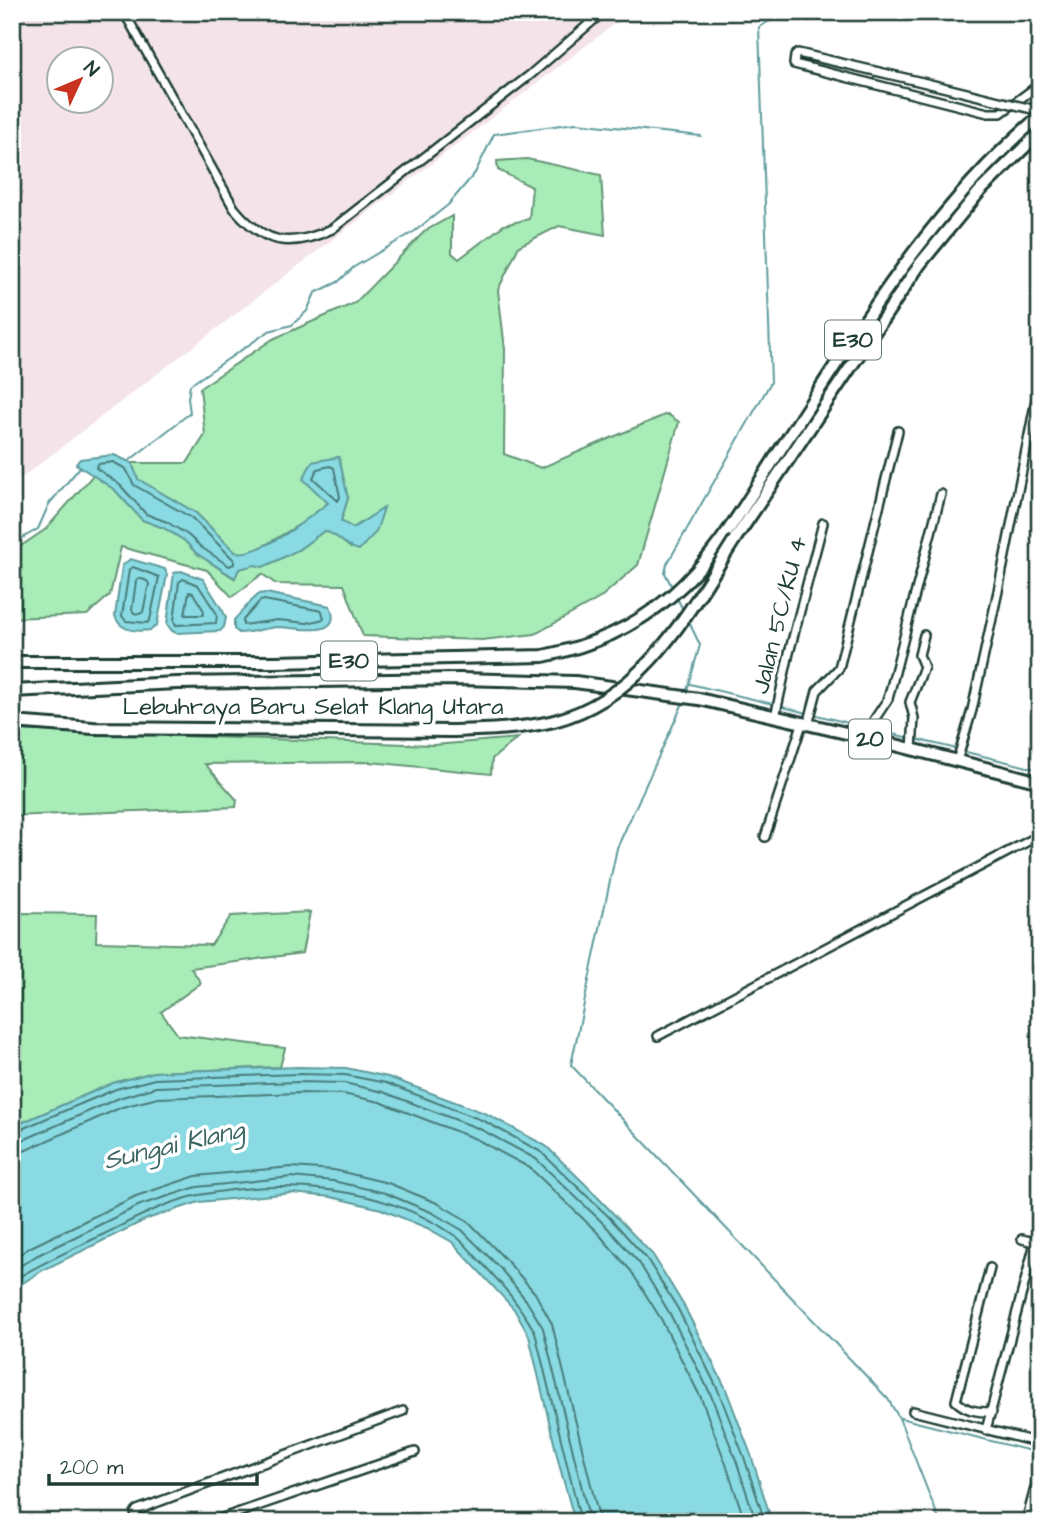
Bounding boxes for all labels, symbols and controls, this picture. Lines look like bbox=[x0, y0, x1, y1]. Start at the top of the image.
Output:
north arrow bbox=[46, 46, 116, 116]
text: N bbox=[77, 56, 105, 83]
road number: E30 bbox=[825, 320, 881, 360]
street label: Jalan 5C/KU 4 bbox=[744, 533, 816, 697]
road number: E30 bbox=[321, 642, 377, 680]
street label: Lebuhraya Baru Selat Klang Utara bbox=[123, 690, 503, 725]
road number: 20 bbox=[849, 720, 891, 758]
water label: Sungai Klang bbox=[100, 1111, 250, 1180]
scale bar bbox=[49, 1443, 257, 1487]
text: 200 m bbox=[60, 1453, 124, 1482]

